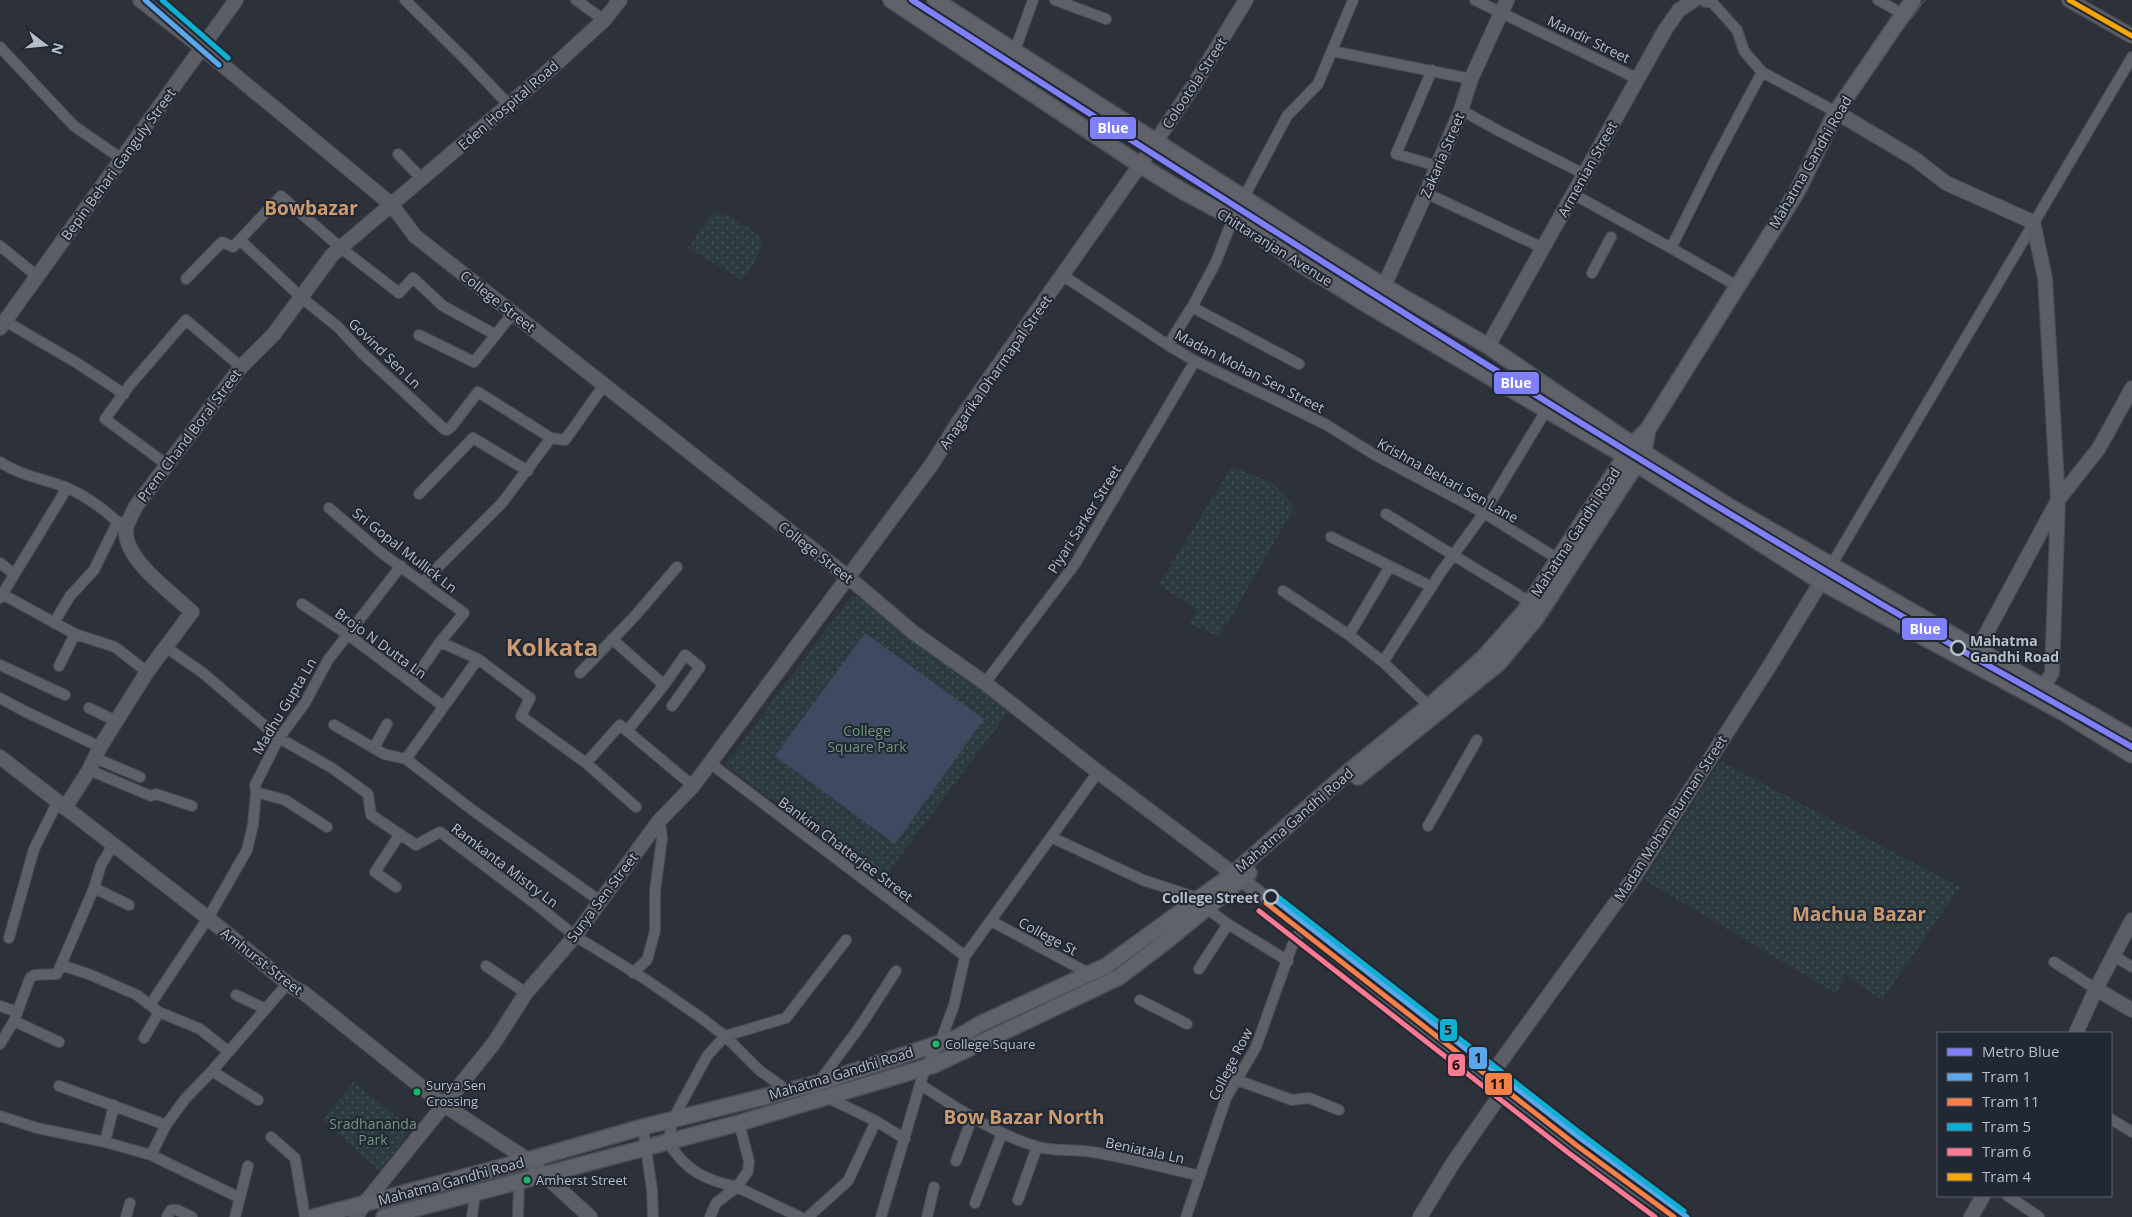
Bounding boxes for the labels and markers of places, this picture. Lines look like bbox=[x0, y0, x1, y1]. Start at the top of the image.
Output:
place label: Mahatma Gandhi Road bbox=[1970, 631, 2059, 666]
marker: Mahatma Gandhi Road bbox=[1950, 640, 1966, 656]
place label: College Street bbox=[1162, 888, 1259, 907]
marker: College Street bbox=[1263, 889, 1279, 905]
place label: College Square bbox=[945, 1035, 1036, 1053]
marker: College Square bbox=[931, 1039, 941, 1049]
place label: Surya Sen Crossing bbox=[426, 1076, 486, 1110]
marker: Surya Sen Crossing bbox=[412, 1087, 422, 1097]
place label: Amherst Street bbox=[536, 1171, 628, 1189]
marker: Amherst Street bbox=[522, 1175, 532, 1185]

